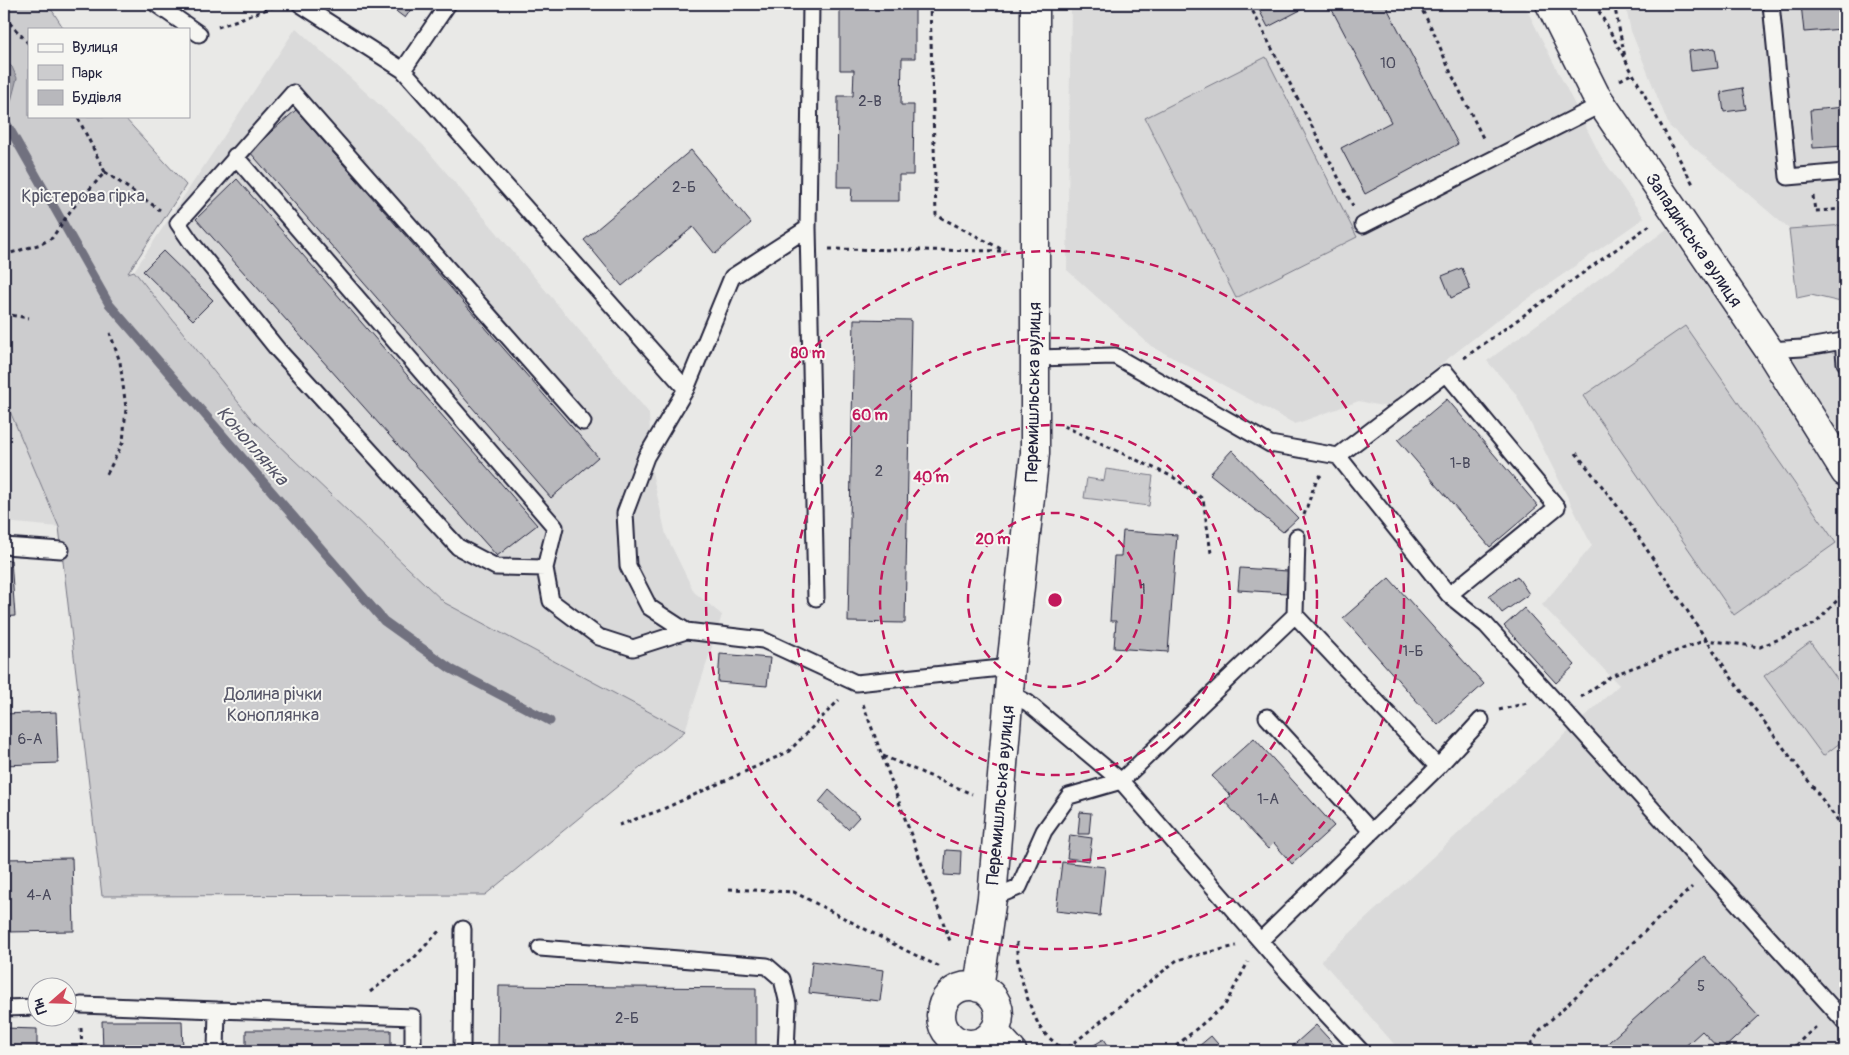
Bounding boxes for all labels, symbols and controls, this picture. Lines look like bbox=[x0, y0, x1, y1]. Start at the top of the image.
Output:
legend bbox=[28, 28, 190, 118]
text: Вулиця bbox=[72, 38, 118, 57]
house number: 10 bbox=[1380, 54, 1396, 73]
text: Парк bbox=[72, 64, 103, 83]
text: Будівля bbox=[72, 88, 121, 107]
house number: 2-В bbox=[858, 92, 882, 111]
street label: Западинська вулиця bbox=[1640, 169, 1747, 312]
house number: 2-Б bbox=[672, 178, 696, 197]
park label: Крістерова гірка bbox=[21, 185, 145, 208]
street label: Перемишльська вулиця bbox=[1020, 302, 1047, 482]
text: 80 m bbox=[791, 344, 825, 363]
water label: Коноплянка bbox=[211, 401, 294, 491]
text: 60 m bbox=[852, 406, 888, 425]
house number: 1-В bbox=[1450, 454, 1470, 473]
house number: 2 bbox=[875, 462, 883, 481]
text: 40 m bbox=[913, 468, 949, 487]
text: 20 m bbox=[975, 530, 1011, 549]
house number: 1 bbox=[1140, 580, 1146, 599]
centre of rings bbox=[1046, 591, 1064, 609]
house number: 1-Б bbox=[1402, 642, 1424, 661]
park label: Долина річки Коноплянка bbox=[223, 683, 322, 727]
street label: Перемишльська вулиця bbox=[981, 704, 1020, 886]
house number: 6-А bbox=[18, 730, 43, 749]
house number: 1-А bbox=[1257, 790, 1279, 809]
house number: 4-А bbox=[27, 886, 52, 905]
house number: 5 bbox=[1697, 977, 1705, 996]
north arrow bbox=[28, 978, 78, 1028]
text: Пн bbox=[30, 996, 51, 1016]
house number: 2-Б bbox=[615, 1009, 639, 1028]

